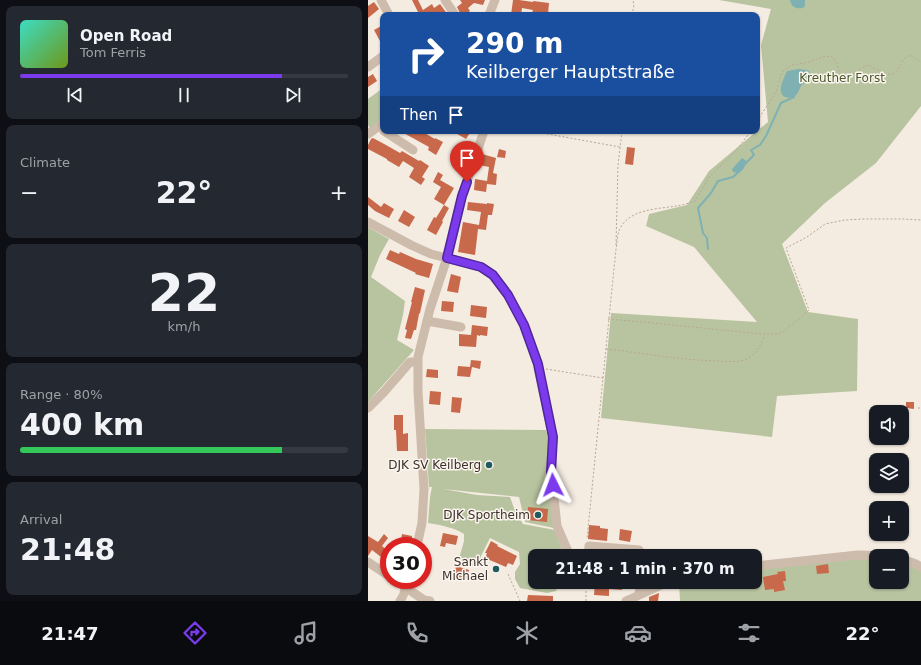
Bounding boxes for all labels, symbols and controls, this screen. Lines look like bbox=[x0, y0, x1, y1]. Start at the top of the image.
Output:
text: Open Road bbox=[80, 27, 172, 45]
text: 290 m bbox=[466, 27, 563, 60]
icon: right bbox=[400, 28, 452, 80]
text: Tom Ferris bbox=[80, 45, 146, 60]
text: Keilberger Hauptstraße bbox=[466, 61, 675, 82]
park label: Kreuther Forst bbox=[799, 71, 885, 85]
icon: previous bbox=[64, 84, 86, 106]
icon: pause bbox=[173, 84, 195, 106]
icon: next bbox=[282, 84, 304, 106]
icon: arrive bbox=[445, 104, 467, 126]
text: Then bbox=[400, 106, 437, 124]
pin bbox=[450, 141, 484, 182]
icon: arrive bbox=[456, 147, 478, 169]
text: Climate bbox=[20, 155, 70, 170]
text: 22° bbox=[156, 175, 212, 210]
text: − bbox=[20, 180, 38, 205]
text: + bbox=[330, 180, 348, 205]
text: 22 bbox=[148, 263, 220, 323]
text: km/h bbox=[168, 319, 200, 334]
text: Range · 80% bbox=[20, 387, 103, 402]
map controls bbox=[869, 405, 909, 589]
button: sound bbox=[869, 405, 909, 445]
text: 400 km bbox=[20, 407, 144, 442]
button: layers bbox=[869, 453, 909, 493]
place label: DJK SV Keilberg bbox=[388, 458, 481, 472]
marker: DJK SV Keilberg bbox=[484, 460, 494, 470]
position arrow bbox=[532, 464, 574, 506]
button: + bbox=[869, 501, 909, 541]
place label: DJK Sportheim bbox=[443, 508, 530, 522]
marker: DJK Sportheim bbox=[533, 510, 543, 520]
text: Arrival bbox=[20, 512, 62, 527]
text: 21:48 bbox=[20, 532, 116, 567]
speed limit sign: 30 bbox=[380, 537, 432, 589]
button: − bbox=[869, 549, 909, 589]
place label: Sankt Michael bbox=[442, 555, 488, 583]
text: 21:48 · 1 min · 370 m bbox=[555, 560, 735, 578]
marker: Sankt Michael bbox=[491, 564, 501, 574]
icon: directions bbox=[181, 619, 209, 647]
icon: music bbox=[292, 619, 320, 647]
icon: phone bbox=[403, 619, 431, 647]
icon: climate bbox=[513, 619, 541, 647]
icon: car bbox=[624, 619, 652, 647]
icon: filters bbox=[735, 619, 763, 647]
text: 21:47 bbox=[41, 623, 99, 644]
text: 22° bbox=[846, 623, 880, 644]

